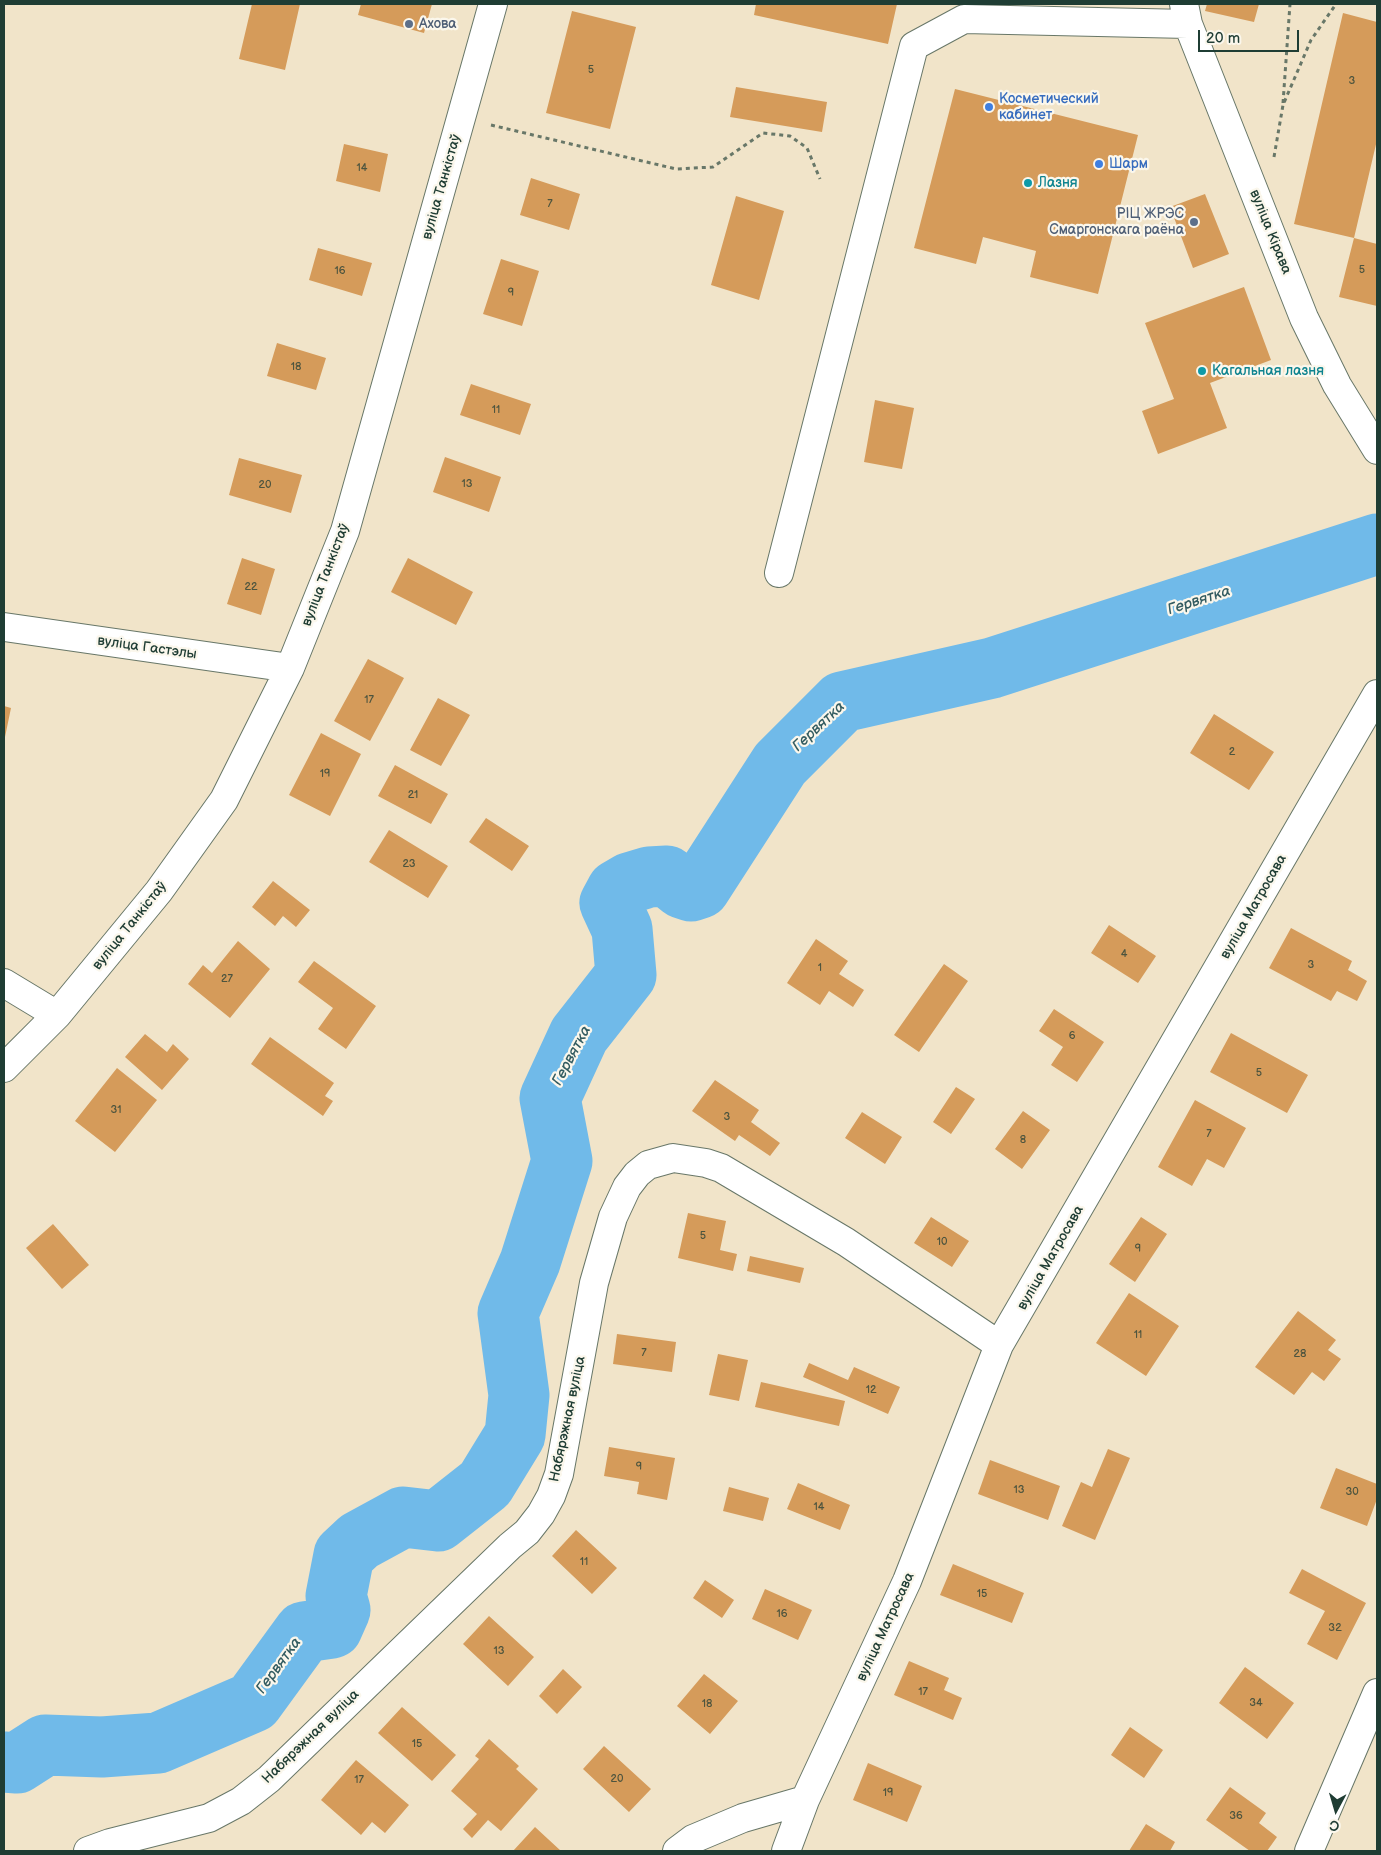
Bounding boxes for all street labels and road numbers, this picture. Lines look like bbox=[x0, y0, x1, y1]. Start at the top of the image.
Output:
street label: вуліца Танкістаў bbox=[419, 133, 465, 241]
street label: вуліца Кірава bbox=[1245, 187, 1295, 277]
street label: вуліца Танкістаў bbox=[299, 521, 353, 629]
street label: вуліца Гастэлы bbox=[96, 633, 198, 663]
street label: вуліца Матросава bbox=[1217, 852, 1291, 962]
street label: вуліца Танкістаў bbox=[89, 879, 171, 973]
street label: вуліца Матросава bbox=[1014, 1203, 1088, 1313]
street label: Набярэжная вуліца bbox=[546, 1355, 590, 1483]
street label: вуліца Матросава bbox=[853, 1570, 919, 1684]
street label: Набярэжная вуліца bbox=[259, 1686, 363, 1788]

